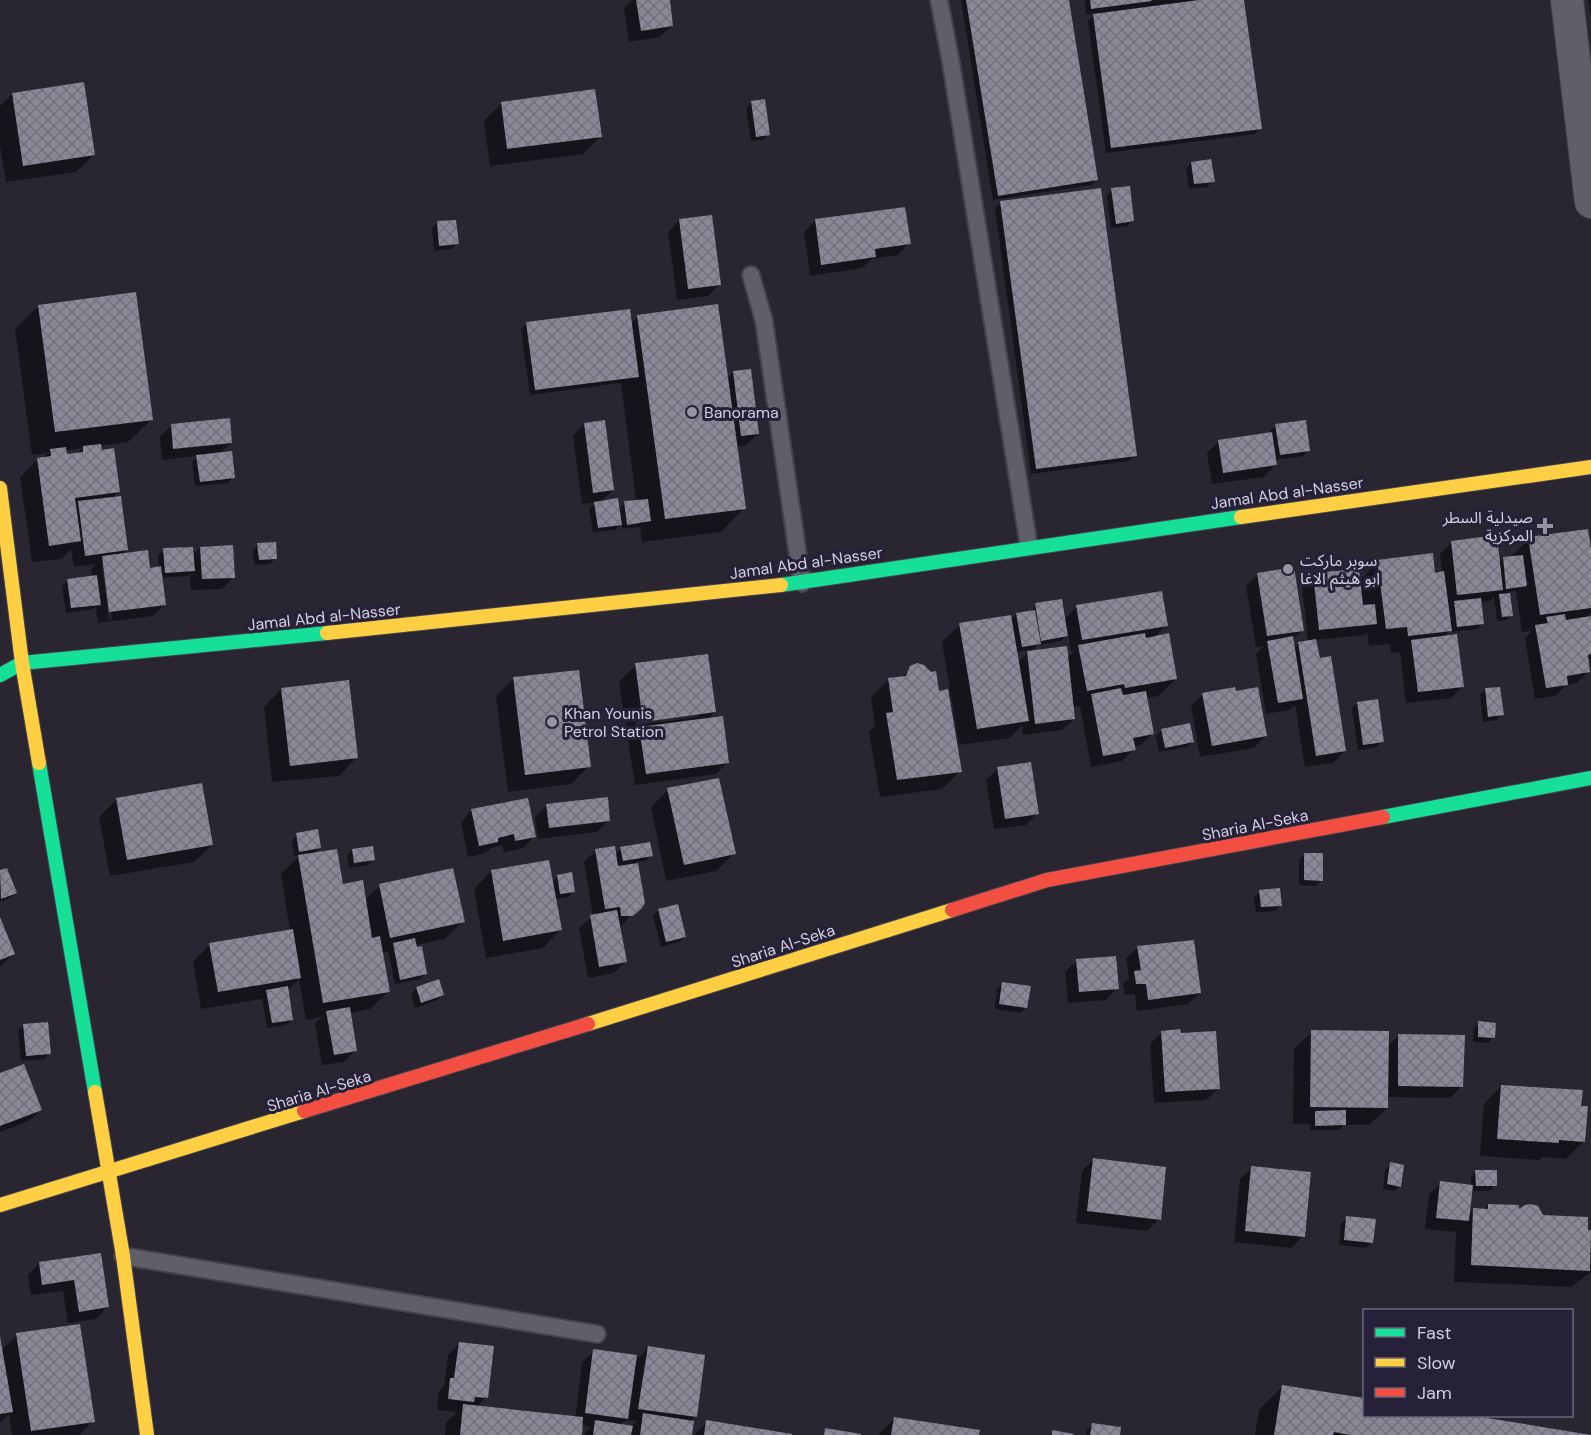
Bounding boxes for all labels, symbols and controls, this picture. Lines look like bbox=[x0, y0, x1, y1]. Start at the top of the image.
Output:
place label: Banorama bbox=[704, 402, 779, 423]
marker: Banorama bbox=[685, 405, 699, 419]
street label: Jamal Abd al-Nasser bbox=[1209, 472, 1365, 514]
place label: صيدلية السطر المركزية bbox=[1442, 507, 1533, 546]
marker: صيدلية السطر المركزية bbox=[1538, 519, 1552, 533]
street label: Jamal Abd al-Nasser bbox=[728, 542, 884, 584]
place label: سوبر ماركت ابو هيثم الاغا bbox=[1300, 550, 1380, 591]
marker: سوبر ماركت ابو هيثم الاغا bbox=[1281, 562, 1295, 576]
street label: Jamal Abd al-Nasser bbox=[246, 598, 402, 636]
place label: Khan Younis Petrol Station bbox=[564, 703, 664, 742]
marker: Khan Younis Petrol Station bbox=[545, 715, 559, 729]
street label: Sharia Al-Seka bbox=[1200, 804, 1310, 846]
street label: Sharia Al-Seka bbox=[728, 919, 838, 973]
street label: Sharia Al-Seka bbox=[264, 1065, 374, 1117]
legend bbox=[1363, 1309, 1573, 1417]
text: Fast bbox=[1417, 1321, 1452, 1345]
text: Slow bbox=[1417, 1351, 1456, 1375]
text: Jam bbox=[1417, 1381, 1452, 1405]

